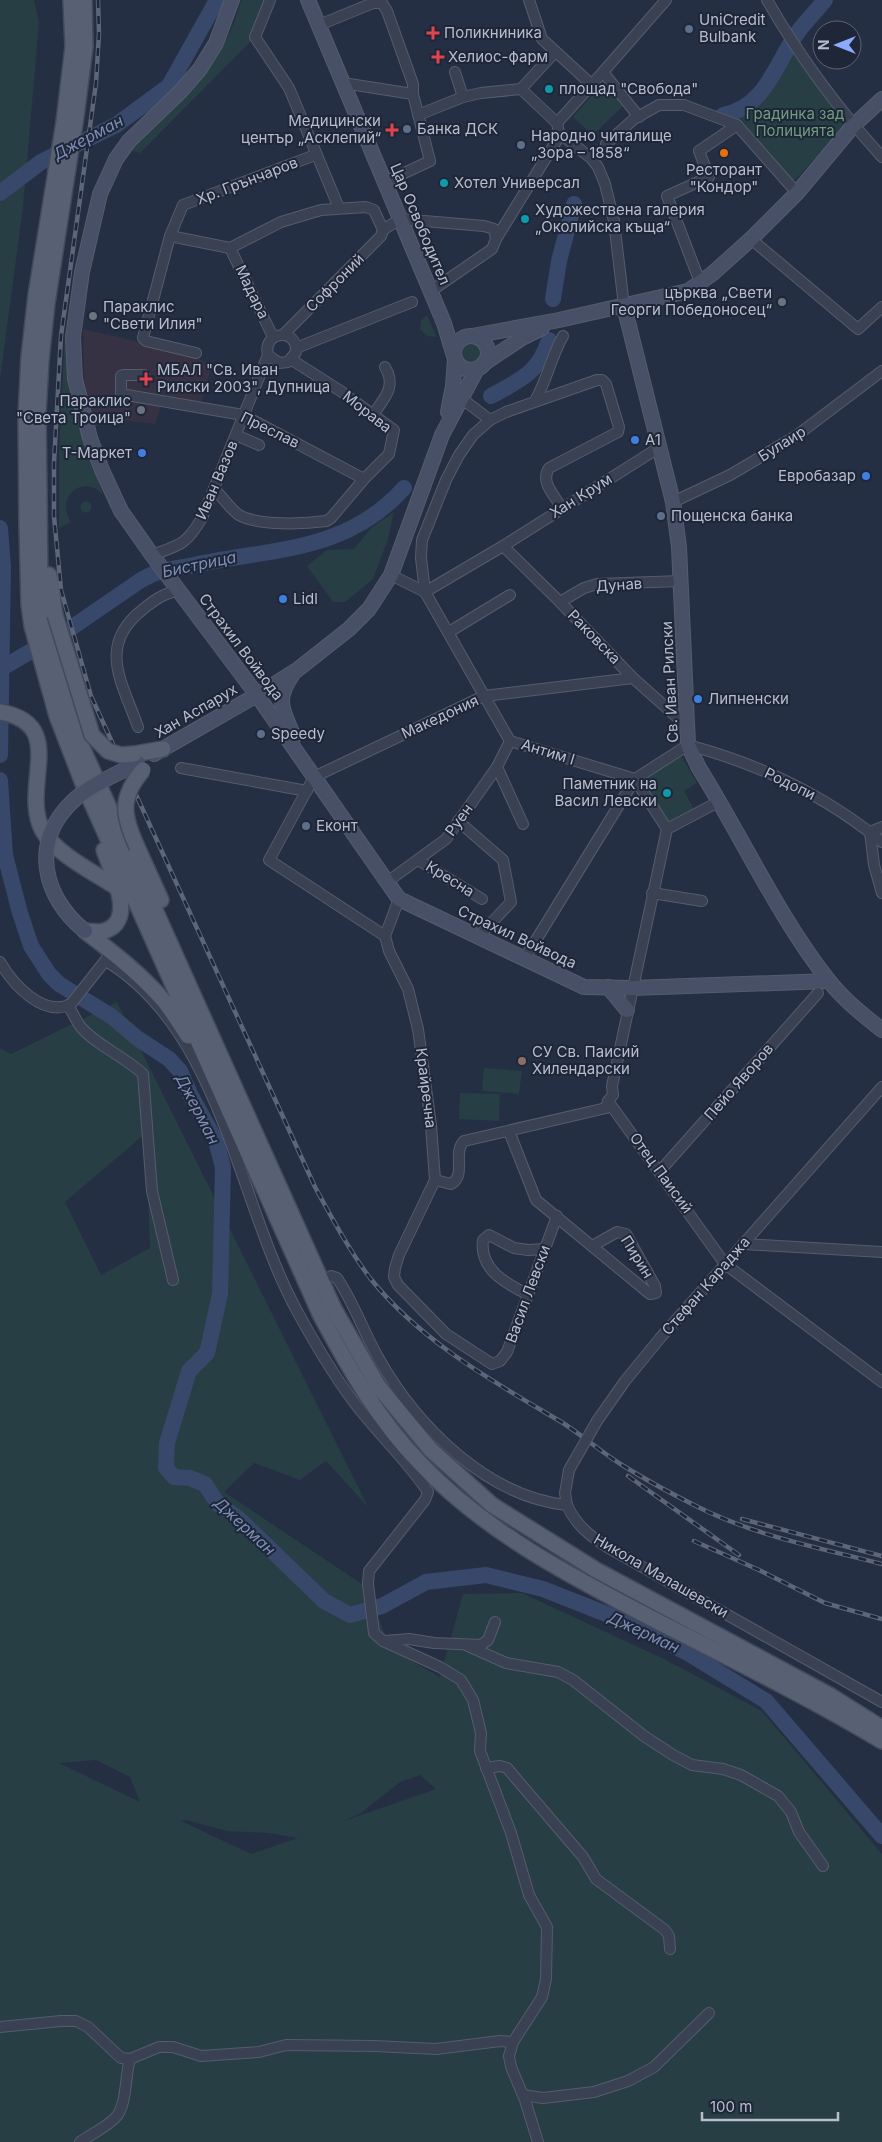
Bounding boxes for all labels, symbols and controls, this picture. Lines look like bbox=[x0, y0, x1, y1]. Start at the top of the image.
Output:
place label: UniCredit Bulbank bbox=[699, 10, 766, 46]
north arrow bbox=[812, 20, 862, 70]
place label: Поликниника bbox=[444, 23, 542, 42]
marker: UniCredit Bulbank bbox=[683, 23, 695, 35]
marker: Поликниника bbox=[426, 26, 440, 40]
text: N bbox=[815, 40, 832, 50]
place label: Хелиос-фарм bbox=[448, 47, 548, 66]
marker: Хелиос-фарм bbox=[432, 51, 444, 63]
place label: площад "Свобода" bbox=[559, 79, 698, 98]
marker: площад "Свобода" bbox=[543, 83, 555, 95]
park label: Градинка зад Полицията bbox=[746, 104, 844, 140]
water label: Джерман bbox=[49, 110, 126, 164]
place label: Медицински център „Асклепий“ bbox=[241, 111, 381, 147]
place label: Банка ДСК bbox=[417, 119, 498, 138]
marker: Медицински център „Асклепий“ bbox=[385, 123, 399, 137]
marker: Банка ДСК bbox=[401, 123, 413, 135]
place label: Народно читалище „Зора – 1858“ bbox=[531, 126, 672, 162]
marker: Народно читалище „Зора – 1858“ bbox=[515, 139, 527, 151]
marker: Ресторант "Кондор" bbox=[718, 147, 730, 159]
street label: Хр. Грънчаров bbox=[193, 152, 300, 209]
street label: Цар Освободител bbox=[386, 160, 455, 288]
place label: Ресторант "Кондор" bbox=[686, 160, 762, 196]
place label: Хотел Универсал bbox=[454, 173, 580, 192]
marker: Хотел Универсал bbox=[438, 177, 450, 189]
place label: Художествена галерия „Околийска къща“ bbox=[535, 200, 705, 236]
marker: Художествена галерия „Околийска къща“ bbox=[519, 213, 531, 225]
street label: Софроний bbox=[301, 249, 368, 316]
street label: Мадара bbox=[231, 262, 274, 322]
place label: църква „Свети Георги Победоносец“ bbox=[611, 283, 772, 319]
marker: църква „Свети Георги Победоносец“ bbox=[776, 296, 788, 308]
place label: Параклис "Свети Илия" bbox=[103, 297, 203, 333]
marker: Параклис "Свети Илия" bbox=[87, 310, 99, 322]
place label: МБАЛ "Св. Иван Рилски 2003", Дупница bbox=[157, 360, 330, 396]
marker: МБАЛ "Св. Иван Рилски 2003", Дупница bbox=[139, 372, 153, 386]
street label: Морава bbox=[339, 387, 396, 437]
place label: Параклис "Света Троица" bbox=[16, 391, 131, 427]
marker: Параклис "Света Троица" bbox=[135, 404, 147, 416]
street label: Преслав bbox=[238, 407, 303, 452]
street label: Булаир bbox=[754, 422, 809, 466]
place label: A1 bbox=[645, 430, 661, 449]
marker: A1 bbox=[629, 434, 641, 446]
street label: Иван Вазов bbox=[191, 437, 242, 522]
place label: Т-Маркет bbox=[62, 443, 132, 462]
marker: Т-Маркет bbox=[136, 447, 148, 459]
place label: Евробазар bbox=[778, 466, 856, 485]
street label: Хан Крум bbox=[546, 469, 615, 522]
marker: Евробазар bbox=[860, 470, 872, 482]
place label: Пощенска банка bbox=[671, 506, 793, 525]
marker: Пощенска банка bbox=[655, 510, 667, 522]
water label: Бистрица bbox=[160, 546, 238, 582]
street label: Дунав bbox=[595, 573, 643, 596]
place label: Lidl bbox=[293, 589, 318, 608]
street label: Страхил Войвода bbox=[195, 590, 288, 704]
marker: Lidl bbox=[277, 593, 289, 605]
street label: Раковска bbox=[564, 605, 625, 668]
street label: Св. Иван Рилски bbox=[657, 621, 682, 743]
street label: Хан Аспарух bbox=[151, 679, 241, 742]
place label: Липненски bbox=[708, 689, 789, 708]
street label: Македония bbox=[398, 690, 481, 743]
marker: Липненски bbox=[692, 693, 704, 705]
place label: Speedy bbox=[271, 724, 326, 743]
marker: Speedy bbox=[255, 728, 267, 740]
street label: Антим I bbox=[519, 734, 577, 769]
street label: Родопи bbox=[762, 763, 819, 804]
place label: Паметник на Васил Левски bbox=[554, 774, 657, 810]
marker: Паметник на Васил Левски bbox=[661, 787, 673, 799]
street label: Руен bbox=[441, 800, 477, 840]
place label: Еконт bbox=[316, 816, 358, 835]
marker: Еконт bbox=[300, 820, 312, 832]
street label: Кресна bbox=[422, 856, 478, 901]
street label: Страхил Войвода bbox=[455, 901, 580, 972]
street label: Пейо Яворов bbox=[700, 1039, 777, 1124]
place label: СУ Св. Паисий Хилендарски bbox=[532, 1042, 639, 1078]
street label: Крайречна bbox=[412, 1047, 441, 1129]
marker: СУ Св. Паисий Хилендарски bbox=[516, 1055, 528, 1067]
water label: Джерман bbox=[171, 1070, 224, 1148]
street label: Отец Паисий bbox=[626, 1129, 697, 1217]
street label: Пирин bbox=[617, 1232, 658, 1282]
street label: Стефан Караджа bbox=[658, 1232, 754, 1339]
street label: Васил Левски bbox=[501, 1242, 554, 1345]
water label: Джерман bbox=[210, 1492, 280, 1559]
street label: Никола Малашевски bbox=[591, 1529, 732, 1622]
water label: Джерман bbox=[604, 1606, 683, 1657]
scale bar bbox=[702, 2090, 838, 2122]
text: 100 m bbox=[710, 2097, 752, 2116]

